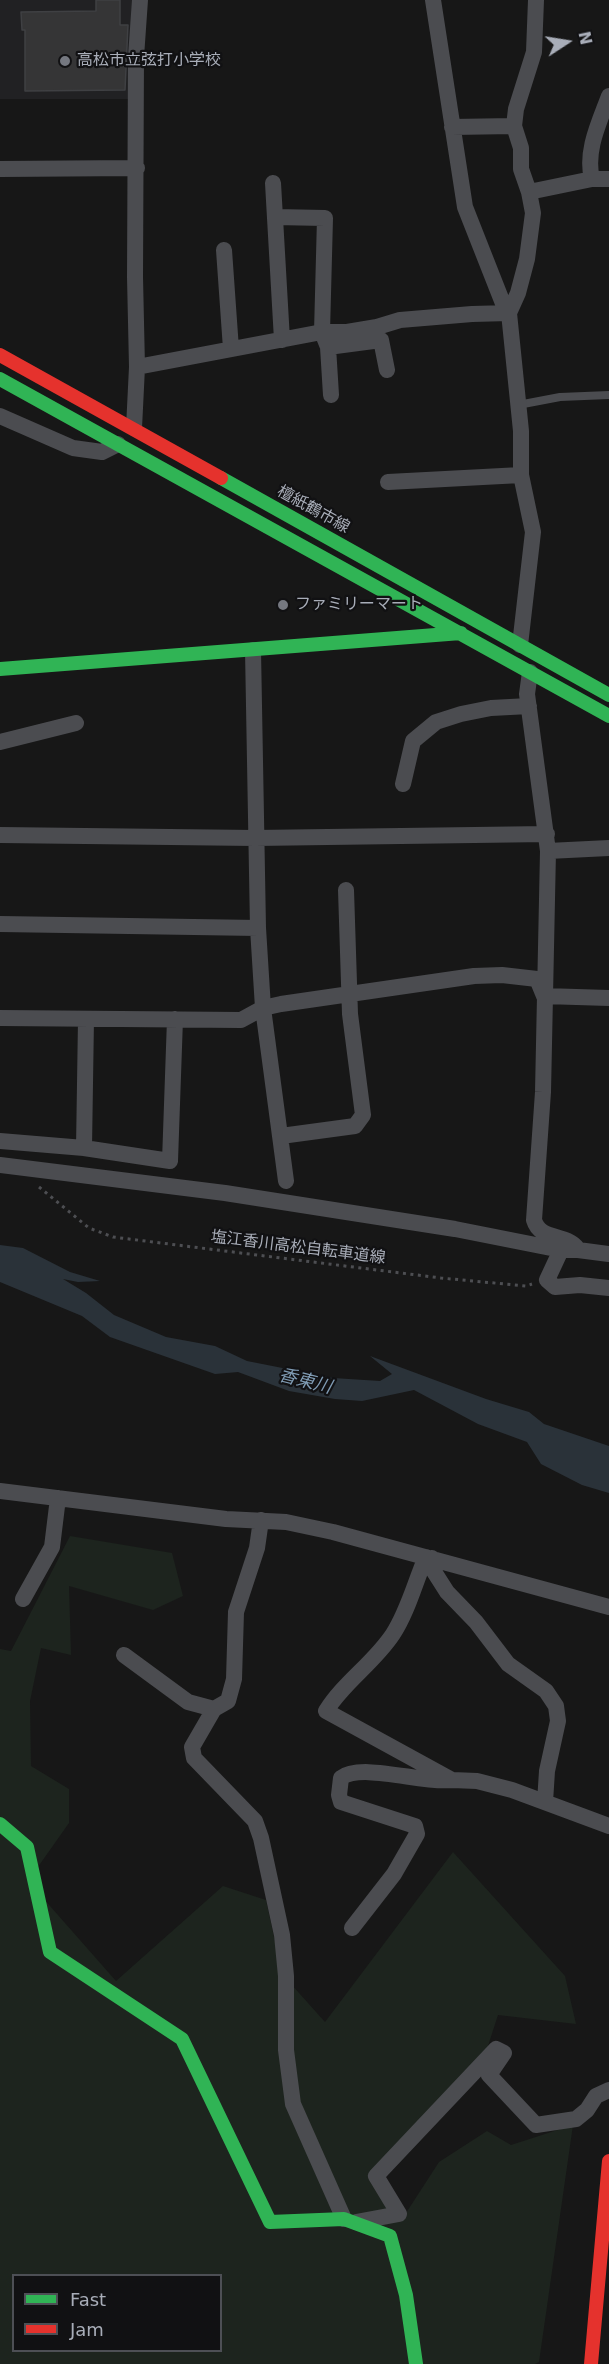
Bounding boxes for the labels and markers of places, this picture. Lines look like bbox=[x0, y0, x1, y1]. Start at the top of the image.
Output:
place label: 高松市立弦打小学校 bbox=[77, 51, 221, 71]
marker: 高松市立弦打小学校 bbox=[58, 54, 72, 68]
place label: ファミリーマート bbox=[295, 595, 423, 615]
marker: ファミリーマート bbox=[276, 598, 290, 612]

